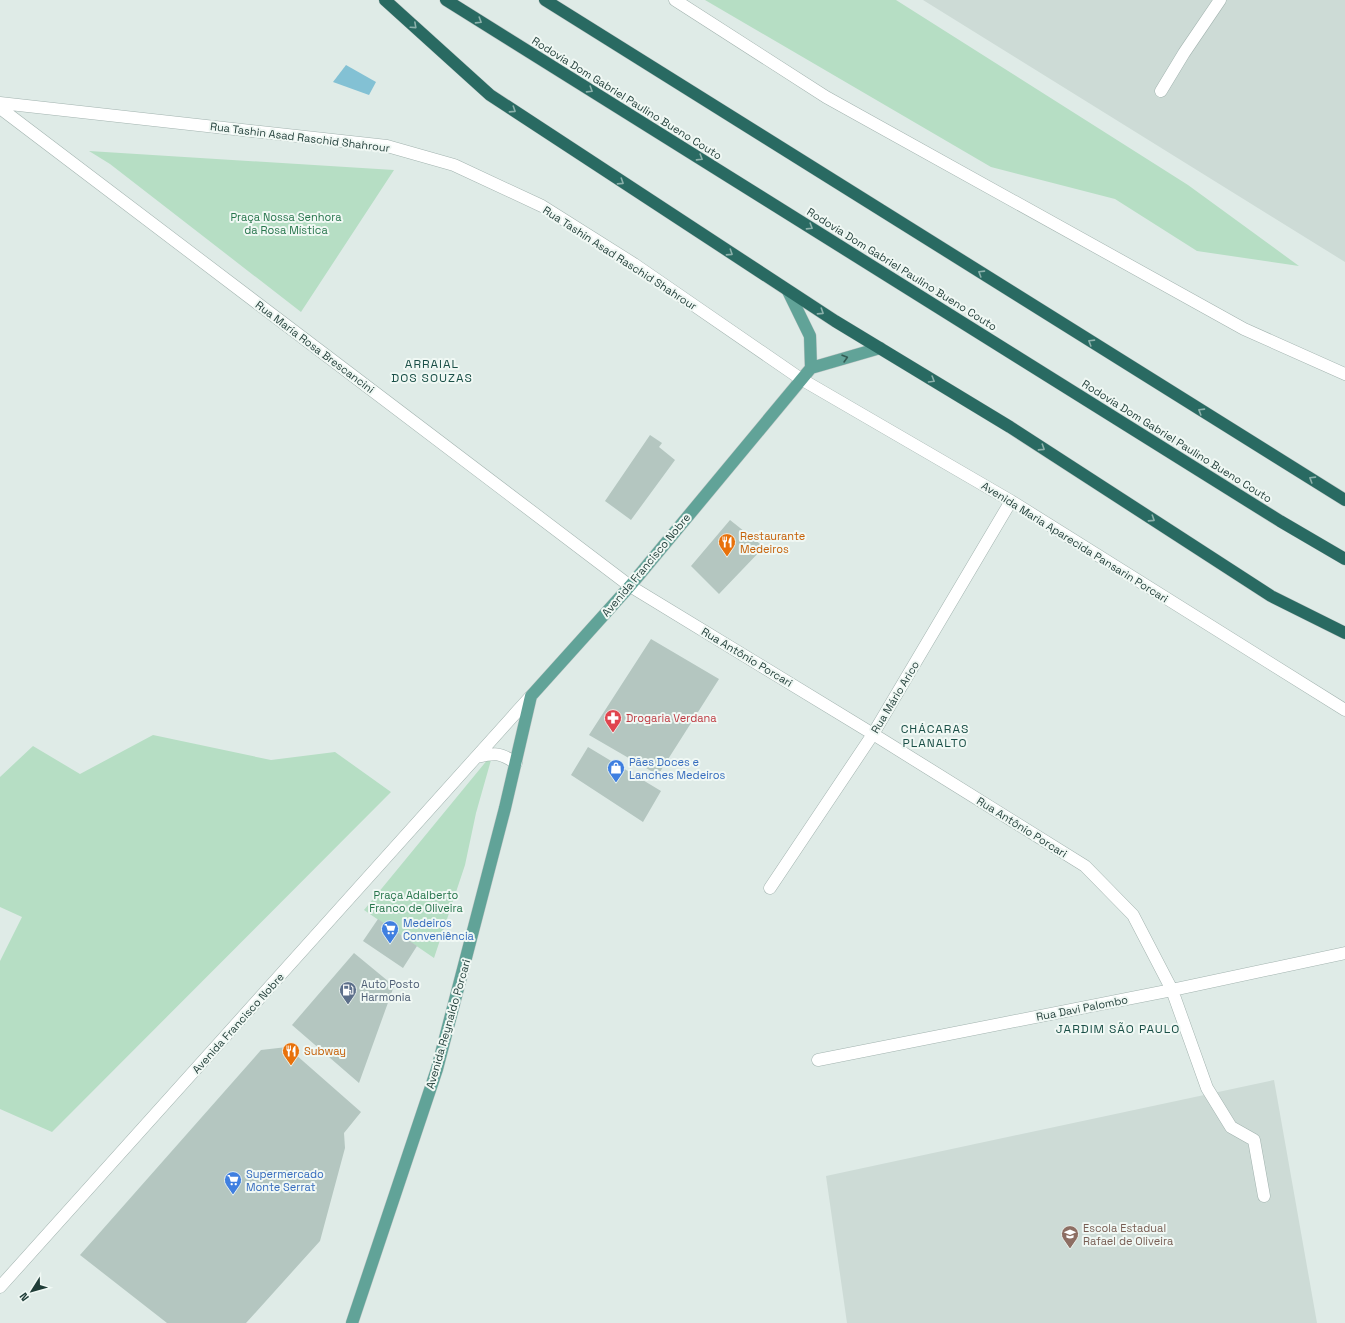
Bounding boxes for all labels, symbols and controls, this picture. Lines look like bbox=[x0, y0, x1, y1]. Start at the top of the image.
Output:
one-way arrow bbox=[475, 16, 482, 23]
one-way arrow bbox=[409, 21, 417, 29]
street label: Rodovia Dom Gabriel Paulino Bueno Couto bbox=[529, 33, 725, 163]
one-way arrow bbox=[585, 85, 592, 92]
one-way arrow bbox=[508, 105, 515, 112]
street label: Rua Tashin Asad Raschid Shahrour bbox=[209, 119, 391, 155]
one-way arrow bbox=[696, 154, 703, 161]
one-way arrow bbox=[617, 177, 624, 185]
street label: Rua Tashin Asad Raschid Shahrour bbox=[540, 203, 700, 313]
street label: Rodovia Dom Gabriel Paulino Bueno Couto bbox=[804, 204, 1000, 334]
park label: Praça Nossa Senhora da Rosa Mística bbox=[230, 210, 342, 237]
one-way arrow bbox=[806, 223, 813, 230]
one-way arrow bbox=[726, 248, 733, 255]
one-way arrow bbox=[978, 270, 985, 277]
street label: Rua Maria Rosa Brescancini bbox=[253, 298, 377, 396]
one-way arrow bbox=[817, 307, 824, 314]
one-way arrow bbox=[1088, 339, 1095, 346]
one-way arrow bbox=[842, 354, 849, 362]
district label: ARRAIAL DOS SOUZAS bbox=[391, 356, 473, 386]
one-way arrow bbox=[928, 375, 935, 382]
street label: Rodovia Dom Gabriel Paulino Bueno Couto bbox=[1079, 376, 1275, 506]
one-way arrow bbox=[1198, 408, 1205, 415]
one-way arrow bbox=[1038, 443, 1045, 450]
one-way arrow bbox=[1309, 477, 1316, 484]
street label: Avenida Maria Aparecida Pansarin Porcari bbox=[979, 478, 1171, 606]
street label: Avenida Francisco Nobre bbox=[599, 511, 693, 619]
one-way arrow bbox=[1147, 514, 1154, 521]
place label: Restaurante Medeiros bbox=[740, 529, 805, 556]
restaurant icon: Restaurante Medeiros bbox=[717, 532, 737, 557]
street label: Rua Antônio Porcari bbox=[699, 624, 795, 690]
street label: Rua Mário Arico bbox=[868, 658, 922, 736]
pharmacy icon: Drogaria Verdana bbox=[603, 708, 623, 733]
place label: Drogaria Verdana bbox=[626, 711, 717, 725]
district label: CHÁCARAS PLANALTO bbox=[901, 721, 969, 751]
place label: Pães Doces e Lanches Medeiros bbox=[629, 755, 726, 782]
shop icon: Pães Doces e Lanches Medeiros bbox=[606, 758, 626, 783]
street label: Rua Antônio Porcari bbox=[974, 794, 1070, 861]
park label: Praça Adalberto Franco de Oliveira bbox=[369, 888, 463, 915]
place label: Medeiros Conveniência bbox=[403, 916, 475, 943]
supermarket icon: Medeiros Conveniência bbox=[380, 919, 400, 944]
street label: Avenida Reynaldo Porcari bbox=[423, 957, 473, 1090]
street label: Avenida Francisco Nobre bbox=[189, 970, 287, 1076]
place label: Auto Posto Harmonia bbox=[361, 977, 420, 1004]
fuel station icon: Auto Posto Harmonia bbox=[338, 980, 358, 1005]
street label: Rua Davi Palombo bbox=[1035, 992, 1129, 1024]
district label: JARDIM SÃO PAULO bbox=[1056, 1021, 1180, 1037]
restaurant icon: Subway bbox=[281, 1041, 301, 1066]
place label: Subway bbox=[304, 1044, 346, 1058]
place label: Supermercado Monte Serrat bbox=[246, 1167, 324, 1194]
supermarket icon: Supermercado Monte Serrat bbox=[223, 1170, 243, 1195]
place label: Escola Estadual Rafael de Oliveira bbox=[1083, 1221, 1174, 1248]
school or university icon: Escola Estadual Rafael de Oliveira bbox=[1060, 1224, 1080, 1249]
north arrow bbox=[12, 1271, 52, 1311]
text: N bbox=[16, 1290, 32, 1304]

